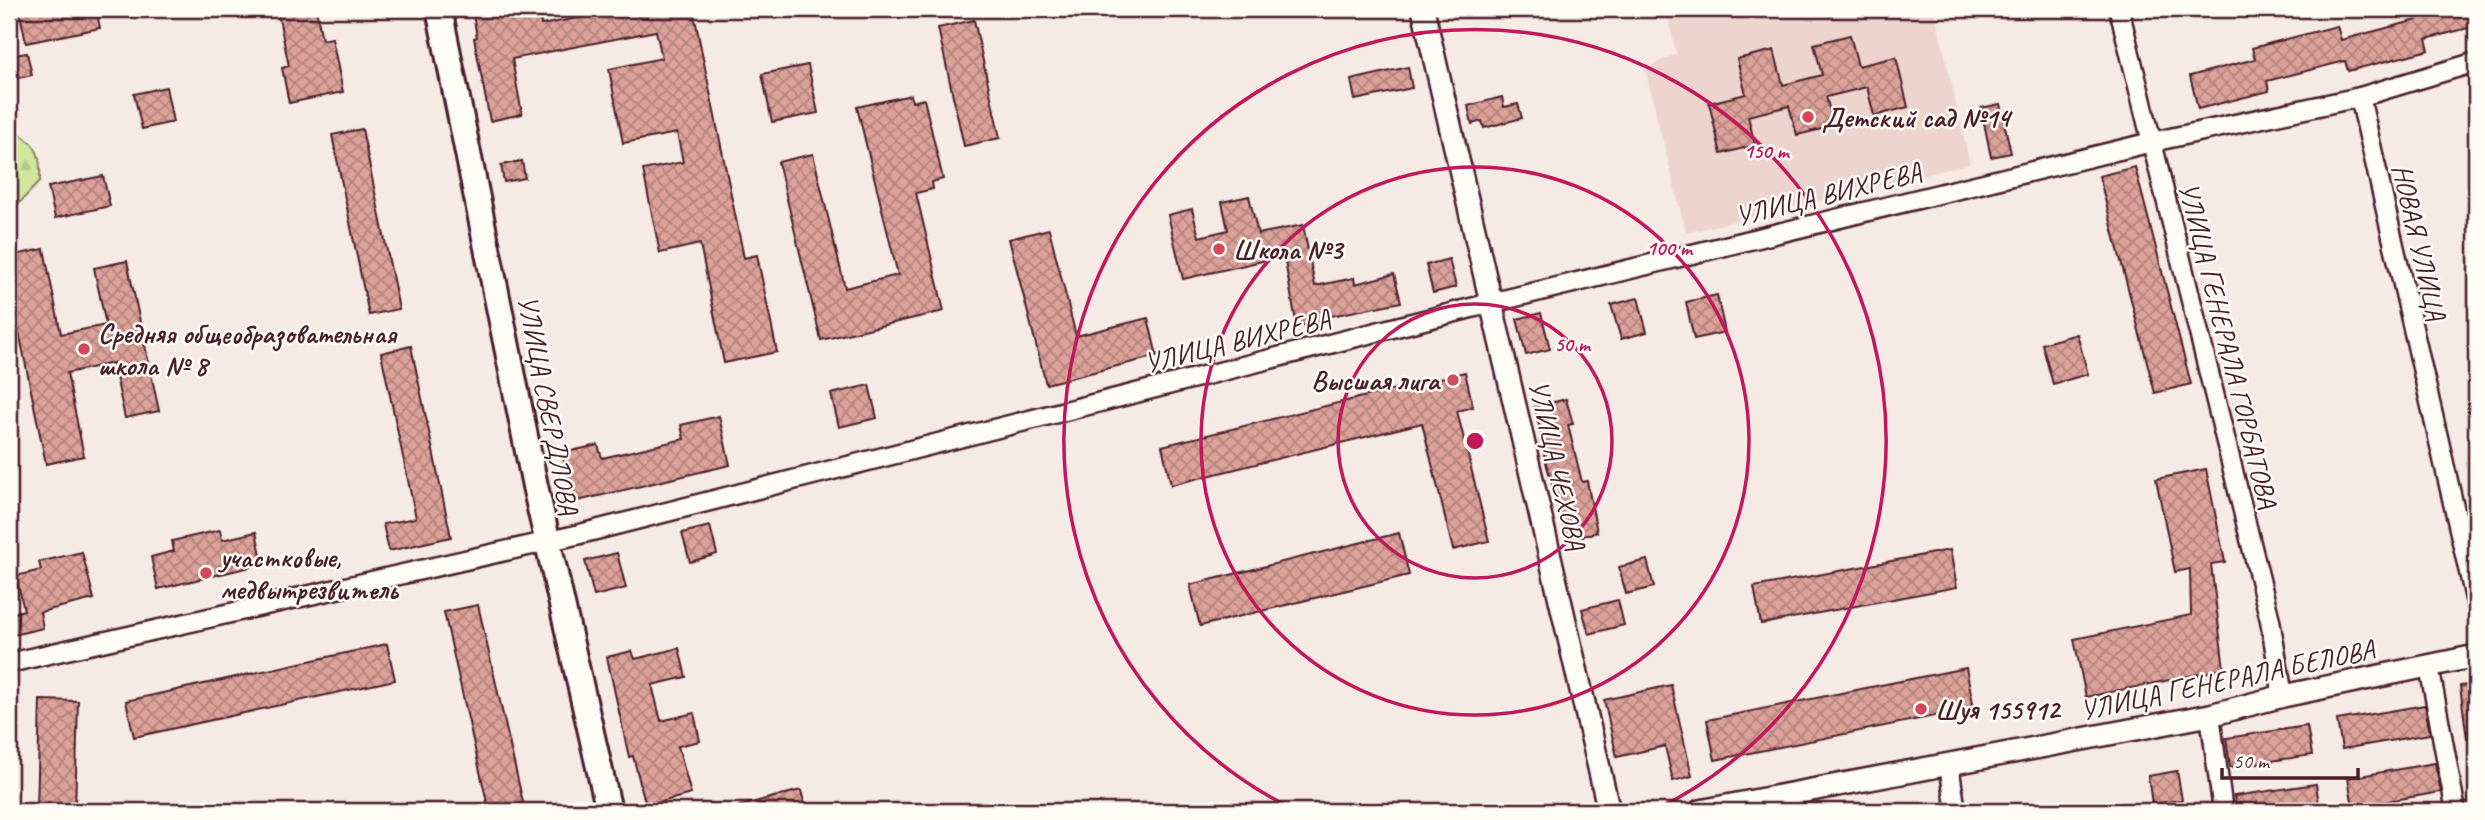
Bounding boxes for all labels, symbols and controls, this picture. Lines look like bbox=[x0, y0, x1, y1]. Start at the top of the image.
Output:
place label: Детский сад №14 bbox=[1822, 100, 2013, 135]
marker: Детский сад №14 bbox=[1800, 109, 1816, 125]
text: 150 m bbox=[1743, 138, 1791, 164]
street label: УЛИЦА ВИХРЕВА bbox=[1731, 153, 1926, 234]
street label: НОВАЯ УЛИЦА bbox=[2385, 161, 2455, 325]
street label: УЛИЦА ГЕНЕРАЛА ГОРБАТОВА bbox=[2171, 179, 2286, 512]
place label: Школа №3 bbox=[1233, 232, 1345, 267]
text: 100 m bbox=[1646, 235, 1694, 261]
marker: Школа №3 bbox=[1211, 241, 1227, 257]
street label: УЛИЦА СВЕРДЛОВА bbox=[510, 292, 587, 519]
street label: УЛИЦА ВИХРЕВА bbox=[1140, 300, 1335, 381]
place label: Средняя общеобразовательная школа № 8 bbox=[98, 316, 398, 383]
text: 50 m bbox=[1554, 331, 1592, 357]
marker: Средняя общеобразовательная школа № 8 bbox=[76, 341, 92, 357]
place label: Высшая лига bbox=[1311, 363, 1442, 398]
marker: Высшая лига bbox=[1445, 372, 1461, 388]
street label: УЛИЦА ЧЕХОВА bbox=[1521, 377, 1594, 554]
centre of rings bbox=[1463, 429, 1487, 453]
place label: участковые, медвытрезвитель bbox=[217, 540, 400, 607]
marker: участковые, медвытрезвитель bbox=[198, 565, 214, 581]
street label: УЛИЦА ГЕНЕРАЛА БЕЛОВА bbox=[2077, 631, 2379, 728]
place label: Шуя 155912 bbox=[1935, 692, 2062, 727]
marker: Шуя 155912 bbox=[1913, 701, 1929, 717]
scale bar bbox=[2222, 736, 2359, 780]
text: 50 m bbox=[2233, 748, 2271, 774]

